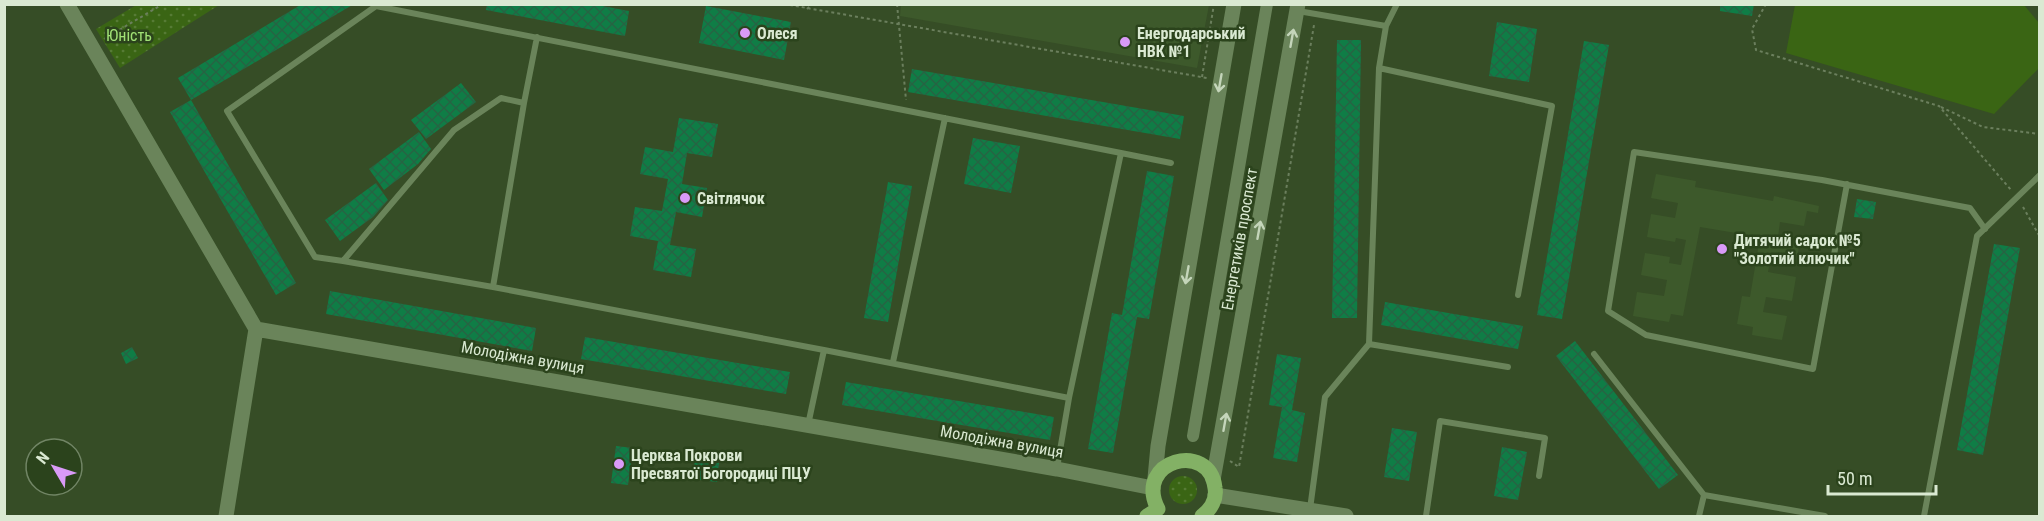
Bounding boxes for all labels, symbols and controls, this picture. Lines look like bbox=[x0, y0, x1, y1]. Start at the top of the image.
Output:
place label: Олеся bbox=[757, 24, 798, 43]
place label: Енергодарський НВК №1 bbox=[1137, 24, 1245, 61]
park label: Юність bbox=[106, 26, 152, 45]
marker: Олеся bbox=[738, 26, 752, 40]
one-way arrow bbox=[1287, 29, 1298, 49]
marker: Енергодарський НВК №1 bbox=[1118, 35, 1132, 49]
one-way arrow bbox=[1215, 72, 1226, 92]
street label: Енергетиків проспект bbox=[1218, 166, 1261, 312]
place label: Світлячок bbox=[697, 189, 765, 208]
marker: Світлячок bbox=[678, 191, 692, 205]
one-way arrow bbox=[1253, 221, 1264, 241]
place label: Дитячий садок №5 "Золотий ключик" bbox=[1734, 231, 1861, 268]
marker: Дитячий садок №5 "Золотий ключик" bbox=[1715, 242, 1729, 256]
one-way arrow bbox=[1182, 265, 1193, 284]
street label: Молодіжна вулиця bbox=[460, 337, 586, 378]
one-way arrow bbox=[1220, 413, 1231, 433]
street label: Молодіжна вулиця bbox=[939, 421, 1065, 462]
north arrow bbox=[24, 437, 84, 497]
place label: Церква Покрови Пресвятої Богородиці ПЦУ bbox=[631, 446, 811, 483]
text: N bbox=[32, 448, 53, 468]
marker: Церква Покрови Пресвятої Богородиці ПЦУ bbox=[612, 457, 626, 471]
scale bar bbox=[1828, 458, 1936, 496]
text: 50 m bbox=[1837, 468, 1872, 489]

